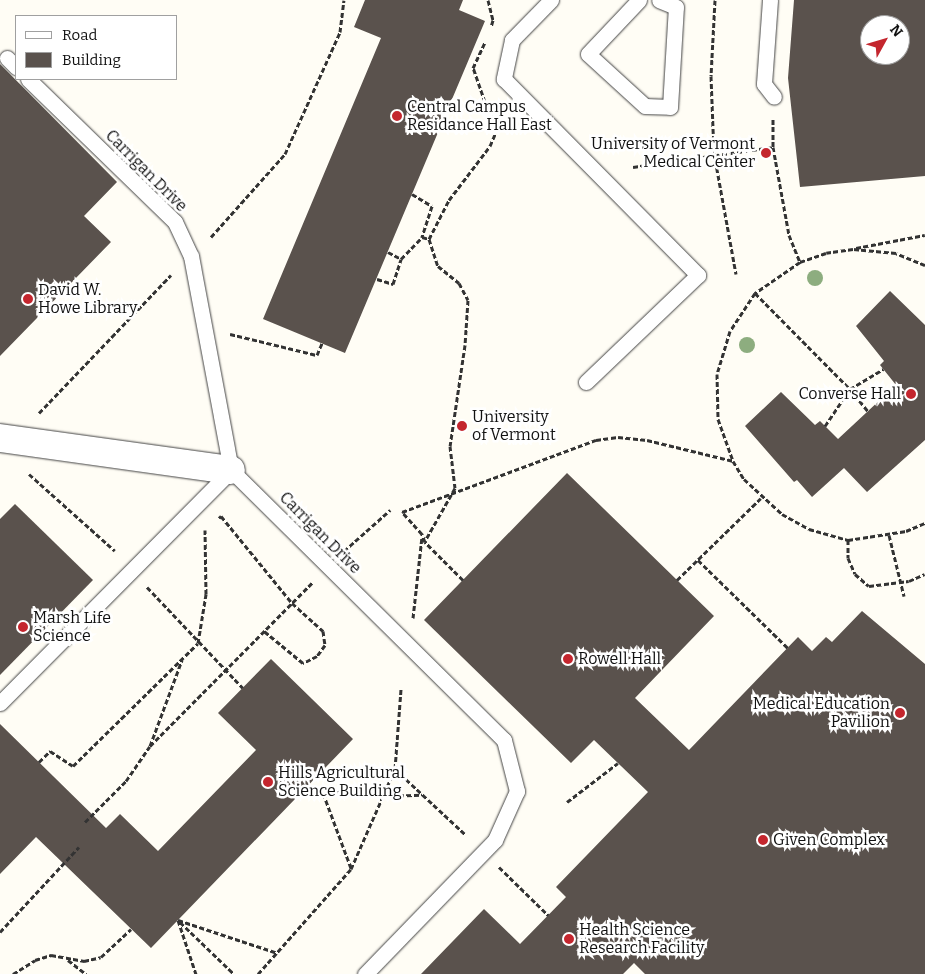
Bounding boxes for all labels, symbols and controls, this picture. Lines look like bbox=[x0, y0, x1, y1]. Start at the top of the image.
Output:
legend bbox=[15, 15, 178, 80]
north arrow bbox=[860, 15, 910, 65]
text: N bbox=[886, 21, 906, 40]
text: Road bbox=[62, 26, 97, 44]
text: Building bbox=[62, 51, 121, 69]
place label: Central Campus Residance Hall East bbox=[407, 97, 552, 135]
marker: Central Campus Residance Hall East bbox=[391, 110, 403, 122]
street label: Carrigan Drive bbox=[101, 126, 191, 216]
place label: University of Vermont Medical Center bbox=[591, 134, 755, 172]
marker: University of Vermont Medical Center bbox=[759, 146, 773, 160]
place label: David W. Howe Library bbox=[38, 280, 137, 318]
marker: David W. Howe Library bbox=[22, 293, 34, 305]
place label: Converse Hall bbox=[798, 384, 901, 404]
marker: Converse Hall bbox=[905, 388, 917, 400]
place label: University of Vermont bbox=[472, 407, 556, 445]
marker: University of Vermont bbox=[456, 420, 468, 432]
street label: Carrigan Drive bbox=[275, 488, 365, 578]
place label: Marsh Life Science bbox=[33, 608, 111, 646]
marker: Marsh Life Science bbox=[17, 621, 29, 633]
place label: Rowell Hall bbox=[578, 649, 661, 669]
marker: Rowell Hall bbox=[562, 653, 574, 665]
place label: Medical Education Pavilion bbox=[753, 694, 890, 732]
marker: Medical Education Pavilion bbox=[894, 707, 906, 719]
place label: Hills Agricultural Science Building bbox=[278, 763, 405, 801]
marker: Hills Agricultural Science Building bbox=[262, 776, 274, 788]
place label: Given Complex bbox=[773, 830, 885, 850]
marker: Given Complex bbox=[757, 834, 769, 846]
place label: Health Science Research Facility bbox=[579, 920, 704, 958]
marker: Health Science Research Facility bbox=[563, 933, 575, 945]

